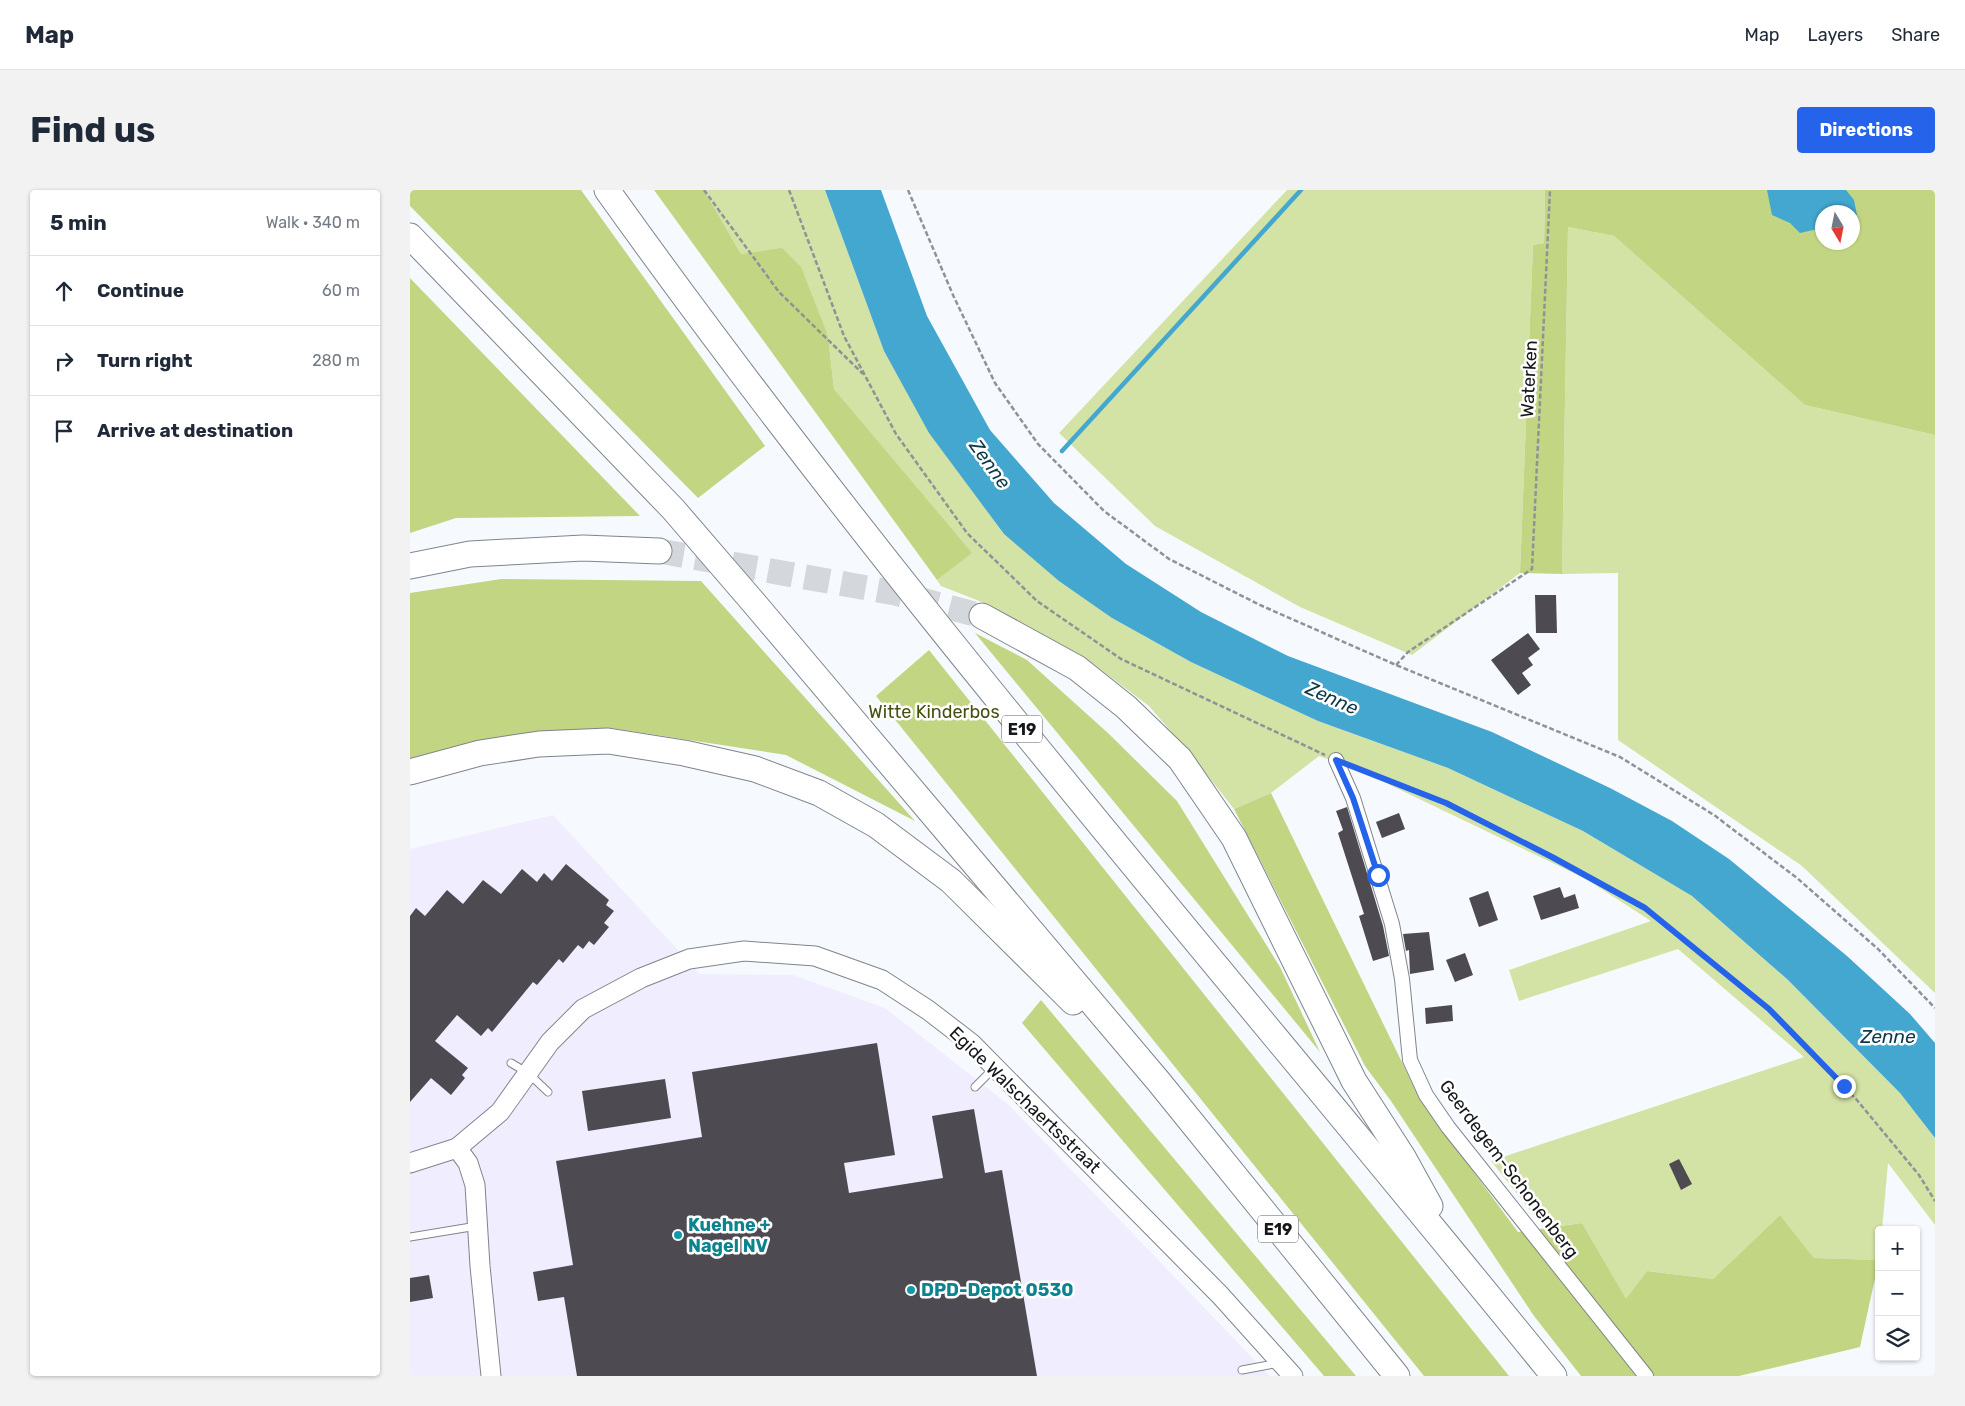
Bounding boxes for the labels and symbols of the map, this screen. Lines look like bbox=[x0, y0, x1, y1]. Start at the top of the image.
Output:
north arrow bbox=[1815, 205, 1860, 250]
street label: Waterken bbox=[1516, 340, 1542, 418]
water label: Zenne bbox=[964, 434, 1016, 493]
water label: Zenne bbox=[1301, 676, 1362, 720]
park label: Witte Kinderbos bbox=[868, 701, 1000, 723]
road number: E19 bbox=[1002, 716, 1042, 742]
route start bbox=[1367, 864, 1390, 887]
street label: Egide Walschaertsstraat bbox=[945, 1022, 1105, 1178]
water label: Zenne bbox=[1859, 1025, 1916, 1048]
street label: Geerdegem-Schonenberg bbox=[1435, 1075, 1583, 1263]
route end bbox=[1833, 1075, 1856, 1098]
place label: Kuehne + Nagel NV bbox=[688, 1214, 771, 1257]
road number: E19 bbox=[1258, 1216, 1298, 1242]
marker: Kuehne + Nagel NV bbox=[672, 1229, 684, 1241]
place label: DPD-Depot 0530 bbox=[921, 1279, 1074, 1301]
marker: DPD-Depot 0530 bbox=[905, 1284, 917, 1296]

